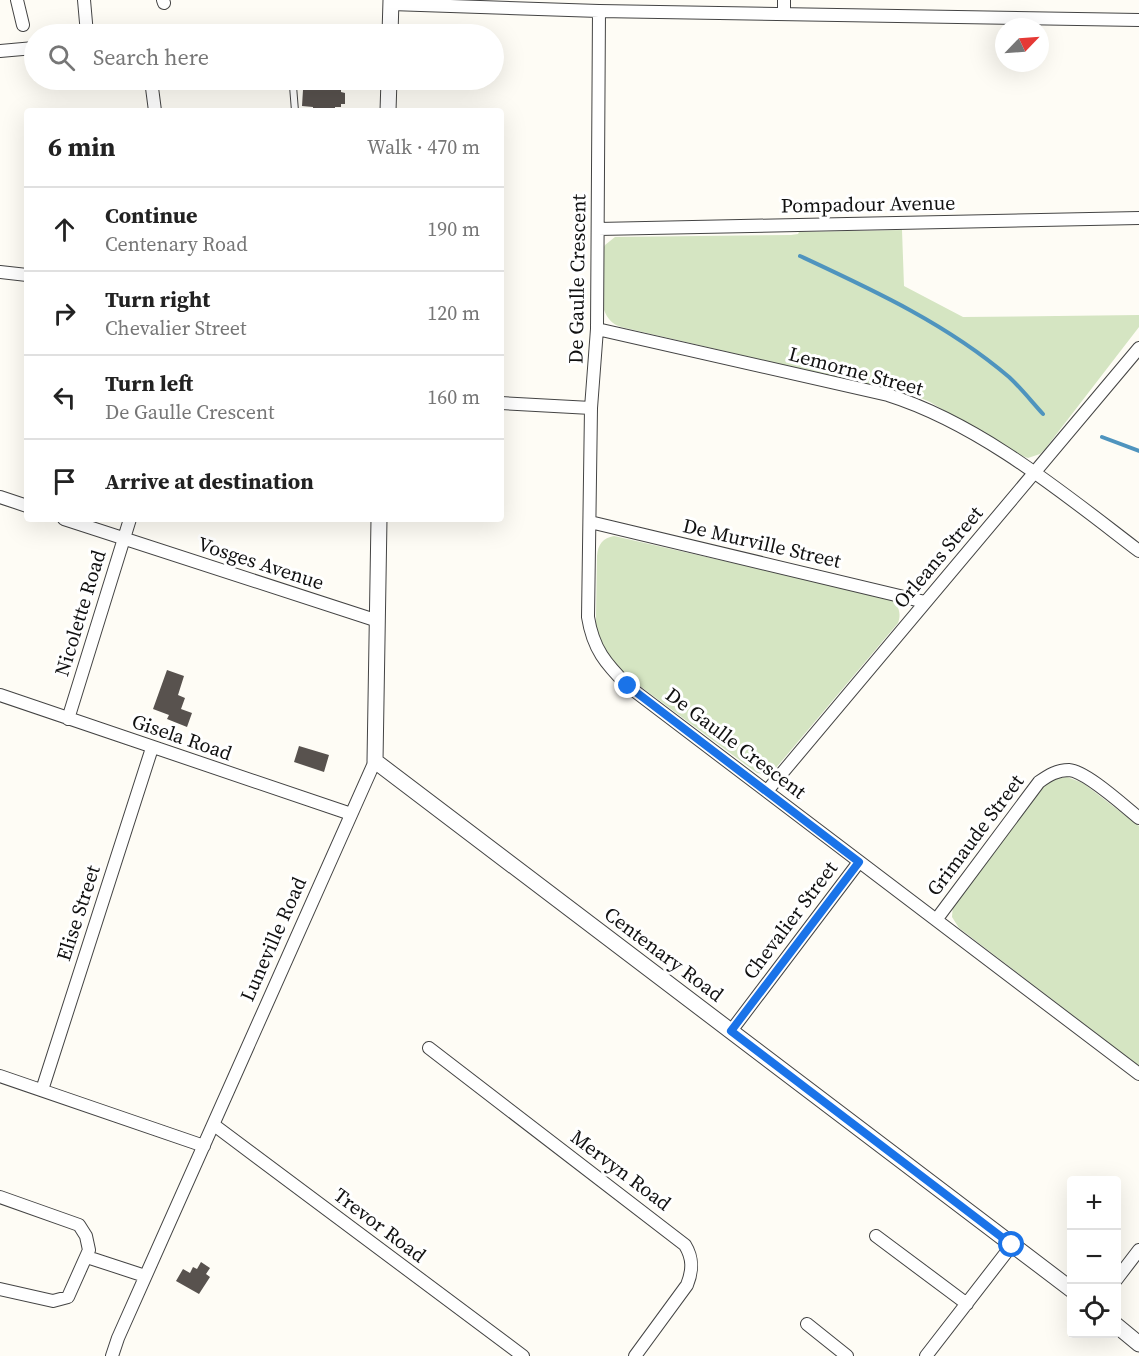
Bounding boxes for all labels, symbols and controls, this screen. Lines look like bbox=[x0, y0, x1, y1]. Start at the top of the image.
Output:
north arrow bbox=[995, 18, 1049, 72]
search box bbox=[24, 24, 504, 90]
icon: search bbox=[45, 41, 78, 74]
text: Search here bbox=[93, 42, 209, 72]
text: 6 min bbox=[48, 129, 115, 165]
text: Walk · 470 m bbox=[367, 133, 480, 161]
street label: Pompadour Avenue bbox=[781, 188, 955, 220]
street label: De Gaulle Crescent bbox=[562, 193, 592, 364]
text: Continue bbox=[105, 200, 198, 230]
icon: ahead bbox=[48, 213, 81, 246]
text: 190 m bbox=[427, 215, 480, 243]
text: Centenary Road bbox=[105, 230, 248, 258]
text: Turn right bbox=[105, 284, 210, 314]
icon: right bbox=[48, 297, 81, 330]
text: 120 m bbox=[427, 299, 480, 327]
text: Chevalier Street bbox=[105, 314, 247, 342]
street label: Lemorne Street bbox=[786, 340, 927, 403]
text: Turn left bbox=[105, 368, 193, 398]
icon: left bbox=[48, 381, 81, 414]
text: 160 m bbox=[427, 383, 480, 411]
text: De Gaulle Crescent bbox=[105, 398, 275, 426]
icon: arrive bbox=[48, 465, 81, 498]
text: Arrive at destination bbox=[105, 466, 314, 496]
street label: Orleans Street bbox=[887, 500, 989, 614]
street label: De Murville Street bbox=[680, 511, 844, 575]
street label: Vosges Avenue bbox=[194, 529, 328, 597]
street label: Nicolette Road bbox=[48, 546, 113, 680]
route end bbox=[614, 672, 640, 698]
street label: De Gaulle Crescent bbox=[660, 681, 813, 806]
street label: Gisela Road bbox=[128, 707, 236, 767]
street label: Grimaude Street bbox=[920, 768, 1030, 902]
street label: Chevalier Street bbox=[736, 855, 844, 985]
street label: Elise Street bbox=[49, 861, 107, 965]
street label: Luneville Road bbox=[233, 872, 313, 1006]
street label: Centenary Road bbox=[599, 900, 730, 1008]
street label: Mervyn Road bbox=[565, 1123, 678, 1217]
map controls bbox=[1067, 1176, 1121, 1338]
button: + bbox=[1067, 1176, 1121, 1230]
street label: Trevor Road bbox=[328, 1181, 432, 1269]
button: − bbox=[1067, 1230, 1121, 1284]
route start bbox=[998, 1231, 1024, 1257]
button: locate bbox=[1067, 1284, 1121, 1338]

